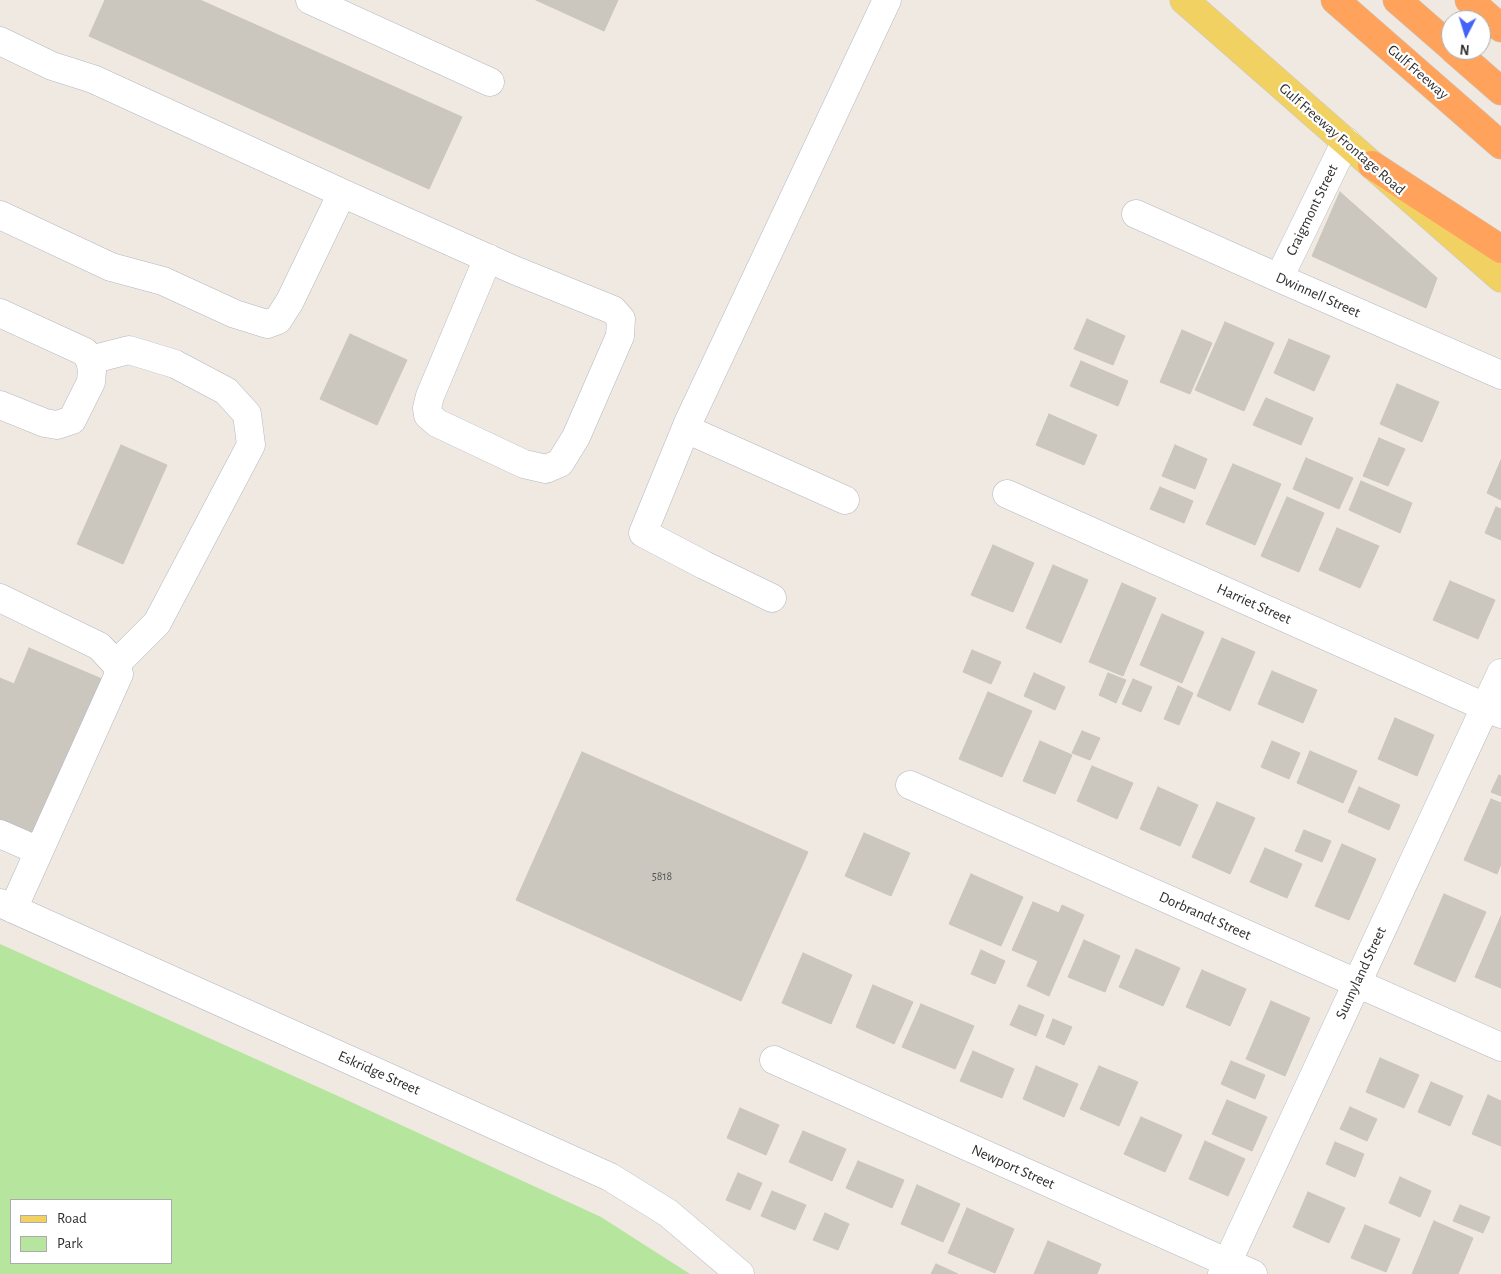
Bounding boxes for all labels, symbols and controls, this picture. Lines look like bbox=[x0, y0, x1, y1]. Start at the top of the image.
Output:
north arrow bbox=[1441, 10, 1491, 60]
street label: Gulf Freeway bbox=[1384, 41, 1452, 103]
text: N bbox=[1459, 42, 1470, 56]
street label: Gulf Freeway Frontage Road bbox=[1275, 79, 1409, 199]
street label: Craigmont Street bbox=[1282, 161, 1342, 259]
street label: Dwinnell Street bbox=[1273, 268, 1363, 322]
street label: Harriet Street bbox=[1214, 580, 1294, 628]
house number: 5818 bbox=[652, 869, 672, 883]
street label: Dorbrandt Street bbox=[1156, 888, 1254, 944]
street label: Sunnyland Street bbox=[1332, 924, 1390, 1022]
street label: Eskridge Street bbox=[335, 1047, 423, 1099]
street label: Newport Street bbox=[969, 1141, 1057, 1193]
legend bbox=[10, 1199, 172, 1264]
text: Road bbox=[57, 1211, 87, 1226]
text: Park bbox=[57, 1236, 83, 1251]

